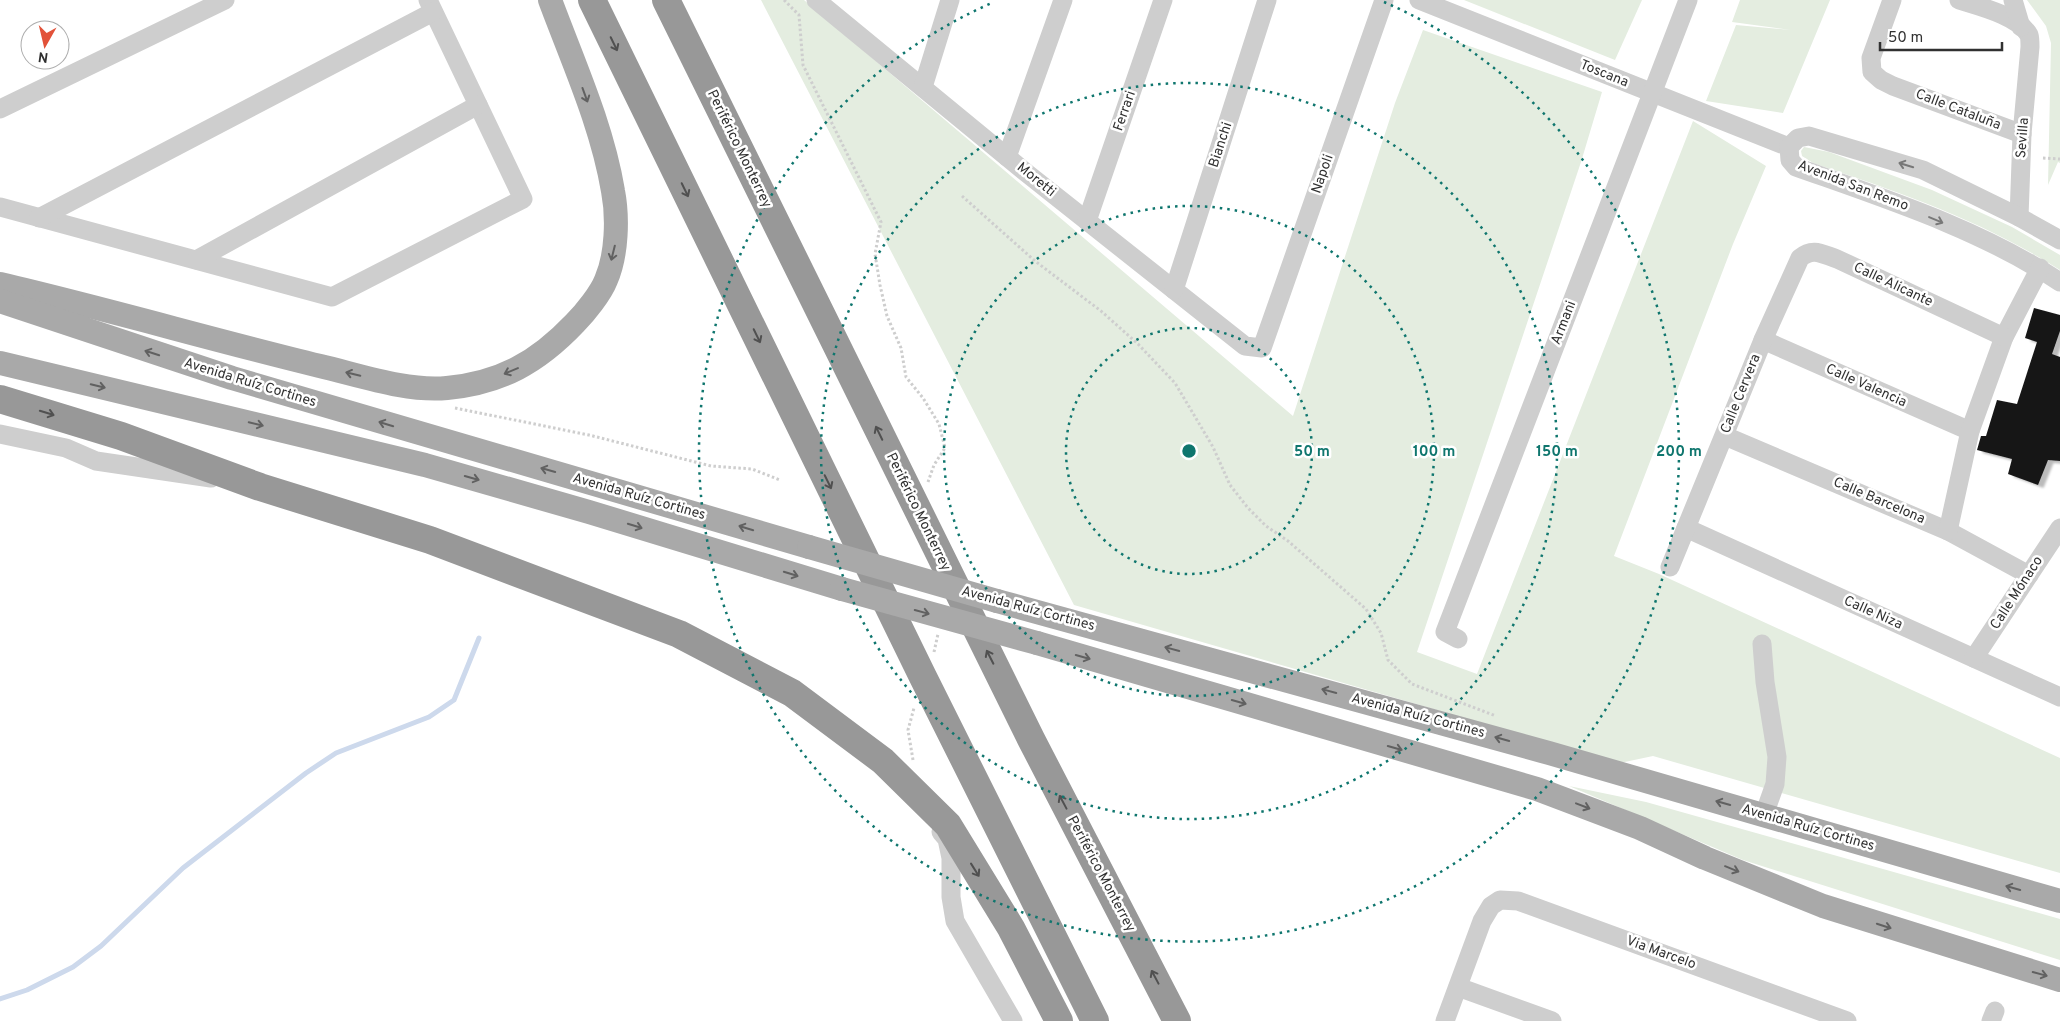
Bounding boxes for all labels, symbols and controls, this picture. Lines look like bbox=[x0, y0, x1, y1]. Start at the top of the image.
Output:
north arrow bbox=[20, 20, 70, 70]
scale bar bbox=[1880, 20, 2002, 52]
text: 50 m bbox=[1888, 29, 1923, 48]
one-way arrow bbox=[610, 36, 619, 51]
text: N bbox=[37, 47, 50, 66]
street label: Toscana bbox=[1577, 57, 1631, 91]
street label: Calle Cataluña bbox=[1913, 86, 2003, 134]
one-way arrow bbox=[581, 87, 590, 102]
street label: Periférico Monterrey bbox=[703, 87, 775, 211]
street label: Ferrari bbox=[1110, 89, 1140, 133]
street label: Sevilla bbox=[2013, 117, 2033, 159]
street label: Bianchi bbox=[1206, 120, 1236, 170]
street label: Napoli bbox=[1308, 152, 1338, 196]
street label: Avenida San Remo bbox=[1795, 157, 1911, 215]
street label: Moretti bbox=[1013, 159, 1059, 201]
one-way arrow bbox=[1899, 160, 1915, 170]
one-way arrow bbox=[681, 182, 690, 197]
one-way arrow bbox=[1928, 215, 1943, 225]
one-way arrow bbox=[608, 244, 617, 260]
street label: Calle Alicante bbox=[1851, 259, 1935, 311]
street label: Armani bbox=[1548, 299, 1580, 347]
one-way arrow bbox=[752, 328, 762, 343]
one-way arrow bbox=[145, 347, 161, 357]
street label: Calle Cervera bbox=[1717, 352, 1765, 436]
street label: Avenida Ruíz Cortines bbox=[182, 355, 318, 411]
street label: Calle Valencia bbox=[1823, 361, 1909, 411]
one-way arrow bbox=[504, 367, 519, 377]
one-way arrow bbox=[345, 369, 361, 378]
one-way arrow bbox=[90, 382, 106, 391]
one-way arrow bbox=[38, 409, 54, 419]
one-way arrow bbox=[378, 419, 394, 429]
one-way arrow bbox=[248, 420, 264, 430]
one-way arrow bbox=[874, 426, 884, 441]
centre of rings bbox=[1180, 442, 1198, 460]
text: 50 m bbox=[1294, 443, 1330, 462]
text: 100 m bbox=[1413, 443, 1455, 462]
text: 150 m bbox=[1536, 443, 1578, 462]
text: 200 m bbox=[1656, 443, 1702, 462]
street label: Periférico Monterrey bbox=[882, 450, 954, 574]
one-way arrow bbox=[541, 465, 557, 475]
street label: Avenida Ruíz Cortines bbox=[571, 470, 707, 524]
one-way arrow bbox=[464, 474, 480, 484]
one-way arrow bbox=[824, 474, 833, 489]
street label: Calle Barcelona bbox=[1831, 474, 1927, 528]
one-way arrow bbox=[627, 522, 643, 531]
one-way arrow bbox=[738, 523, 754, 533]
street label: Calle Mónaco bbox=[1987, 553, 2047, 633]
one-way arrow bbox=[782, 569, 798, 579]
street label: Avenida Ruíz Cortines bbox=[959, 583, 1097, 635]
street label: Calle Niza bbox=[1841, 593, 1905, 633]
one-way arrow bbox=[914, 607, 930, 617]
one-way arrow bbox=[1164, 643, 1180, 653]
one-way arrow bbox=[985, 650, 995, 665]
one-way arrow bbox=[1075, 652, 1091, 662]
one-way arrow bbox=[1321, 686, 1337, 696]
street label: Avenida Ruíz Cortines bbox=[1349, 690, 1487, 742]
one-way arrow bbox=[1231, 698, 1247, 708]
one-way arrow bbox=[1495, 734, 1511, 744]
one-way arrow bbox=[1387, 743, 1403, 753]
one-way arrow bbox=[1058, 796, 1068, 810]
one-way arrow bbox=[1715, 798, 1731, 808]
street label: Avenida Ruíz Cortines bbox=[1740, 801, 1876, 855]
one-way arrow bbox=[1575, 802, 1590, 811]
street label: Periférico Monterrey bbox=[1063, 813, 1139, 935]
one-way arrow bbox=[970, 863, 981, 877]
one-way arrow bbox=[1724, 865, 1739, 875]
one-way arrow bbox=[2006, 882, 2022, 892]
one-way arrow bbox=[1876, 922, 1892, 932]
street label: Via Marcelo bbox=[1624, 933, 1698, 974]
one-way arrow bbox=[1150, 970, 1160, 985]
one-way arrow bbox=[2031, 970, 2047, 980]

